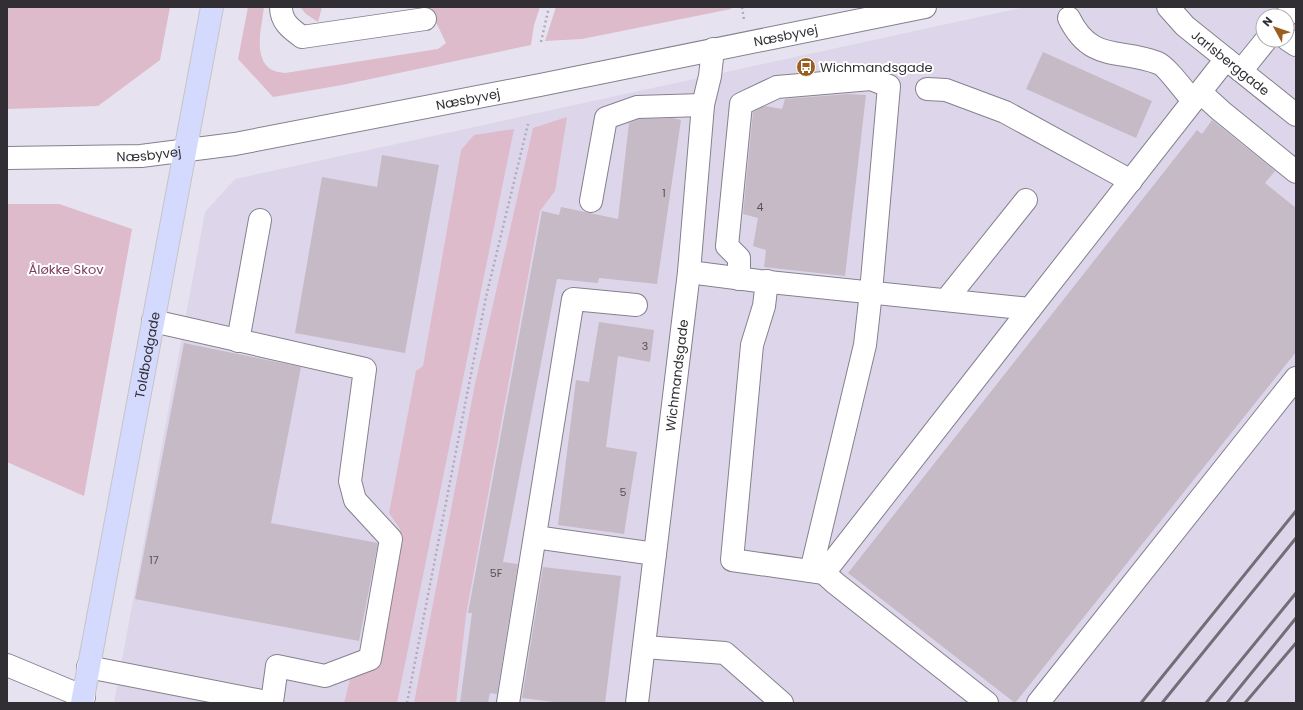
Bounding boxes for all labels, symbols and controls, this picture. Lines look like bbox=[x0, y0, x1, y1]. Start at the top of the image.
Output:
north arrow bbox=[1255, 8, 1295, 48]
text: N bbox=[1259, 13, 1276, 30]
street label: Næsbyvej bbox=[752, 19, 819, 51]
street label: Jarlsberggade bbox=[1187, 25, 1274, 100]
bus stop icon: Wichmandsgade bbox=[795, 56, 817, 78]
place label: Wichmandsgade bbox=[820, 58, 933, 77]
street label: Næsbyvej bbox=[434, 83, 502, 114]
street label: Næsbyvej bbox=[116, 141, 182, 166]
house number: 1 bbox=[662, 185, 666, 201]
house number: 4 bbox=[757, 199, 764, 215]
park label: Åløkke Skov bbox=[28, 260, 104, 279]
street label: Toldbodgade bbox=[130, 310, 164, 400]
street label: Wichmandsgade bbox=[660, 318, 693, 432]
house number: 3 bbox=[642, 338, 648, 354]
house number: 5 bbox=[620, 484, 627, 500]
house number: 17 bbox=[149, 552, 159, 568]
house number: 5F bbox=[490, 565, 503, 581]

